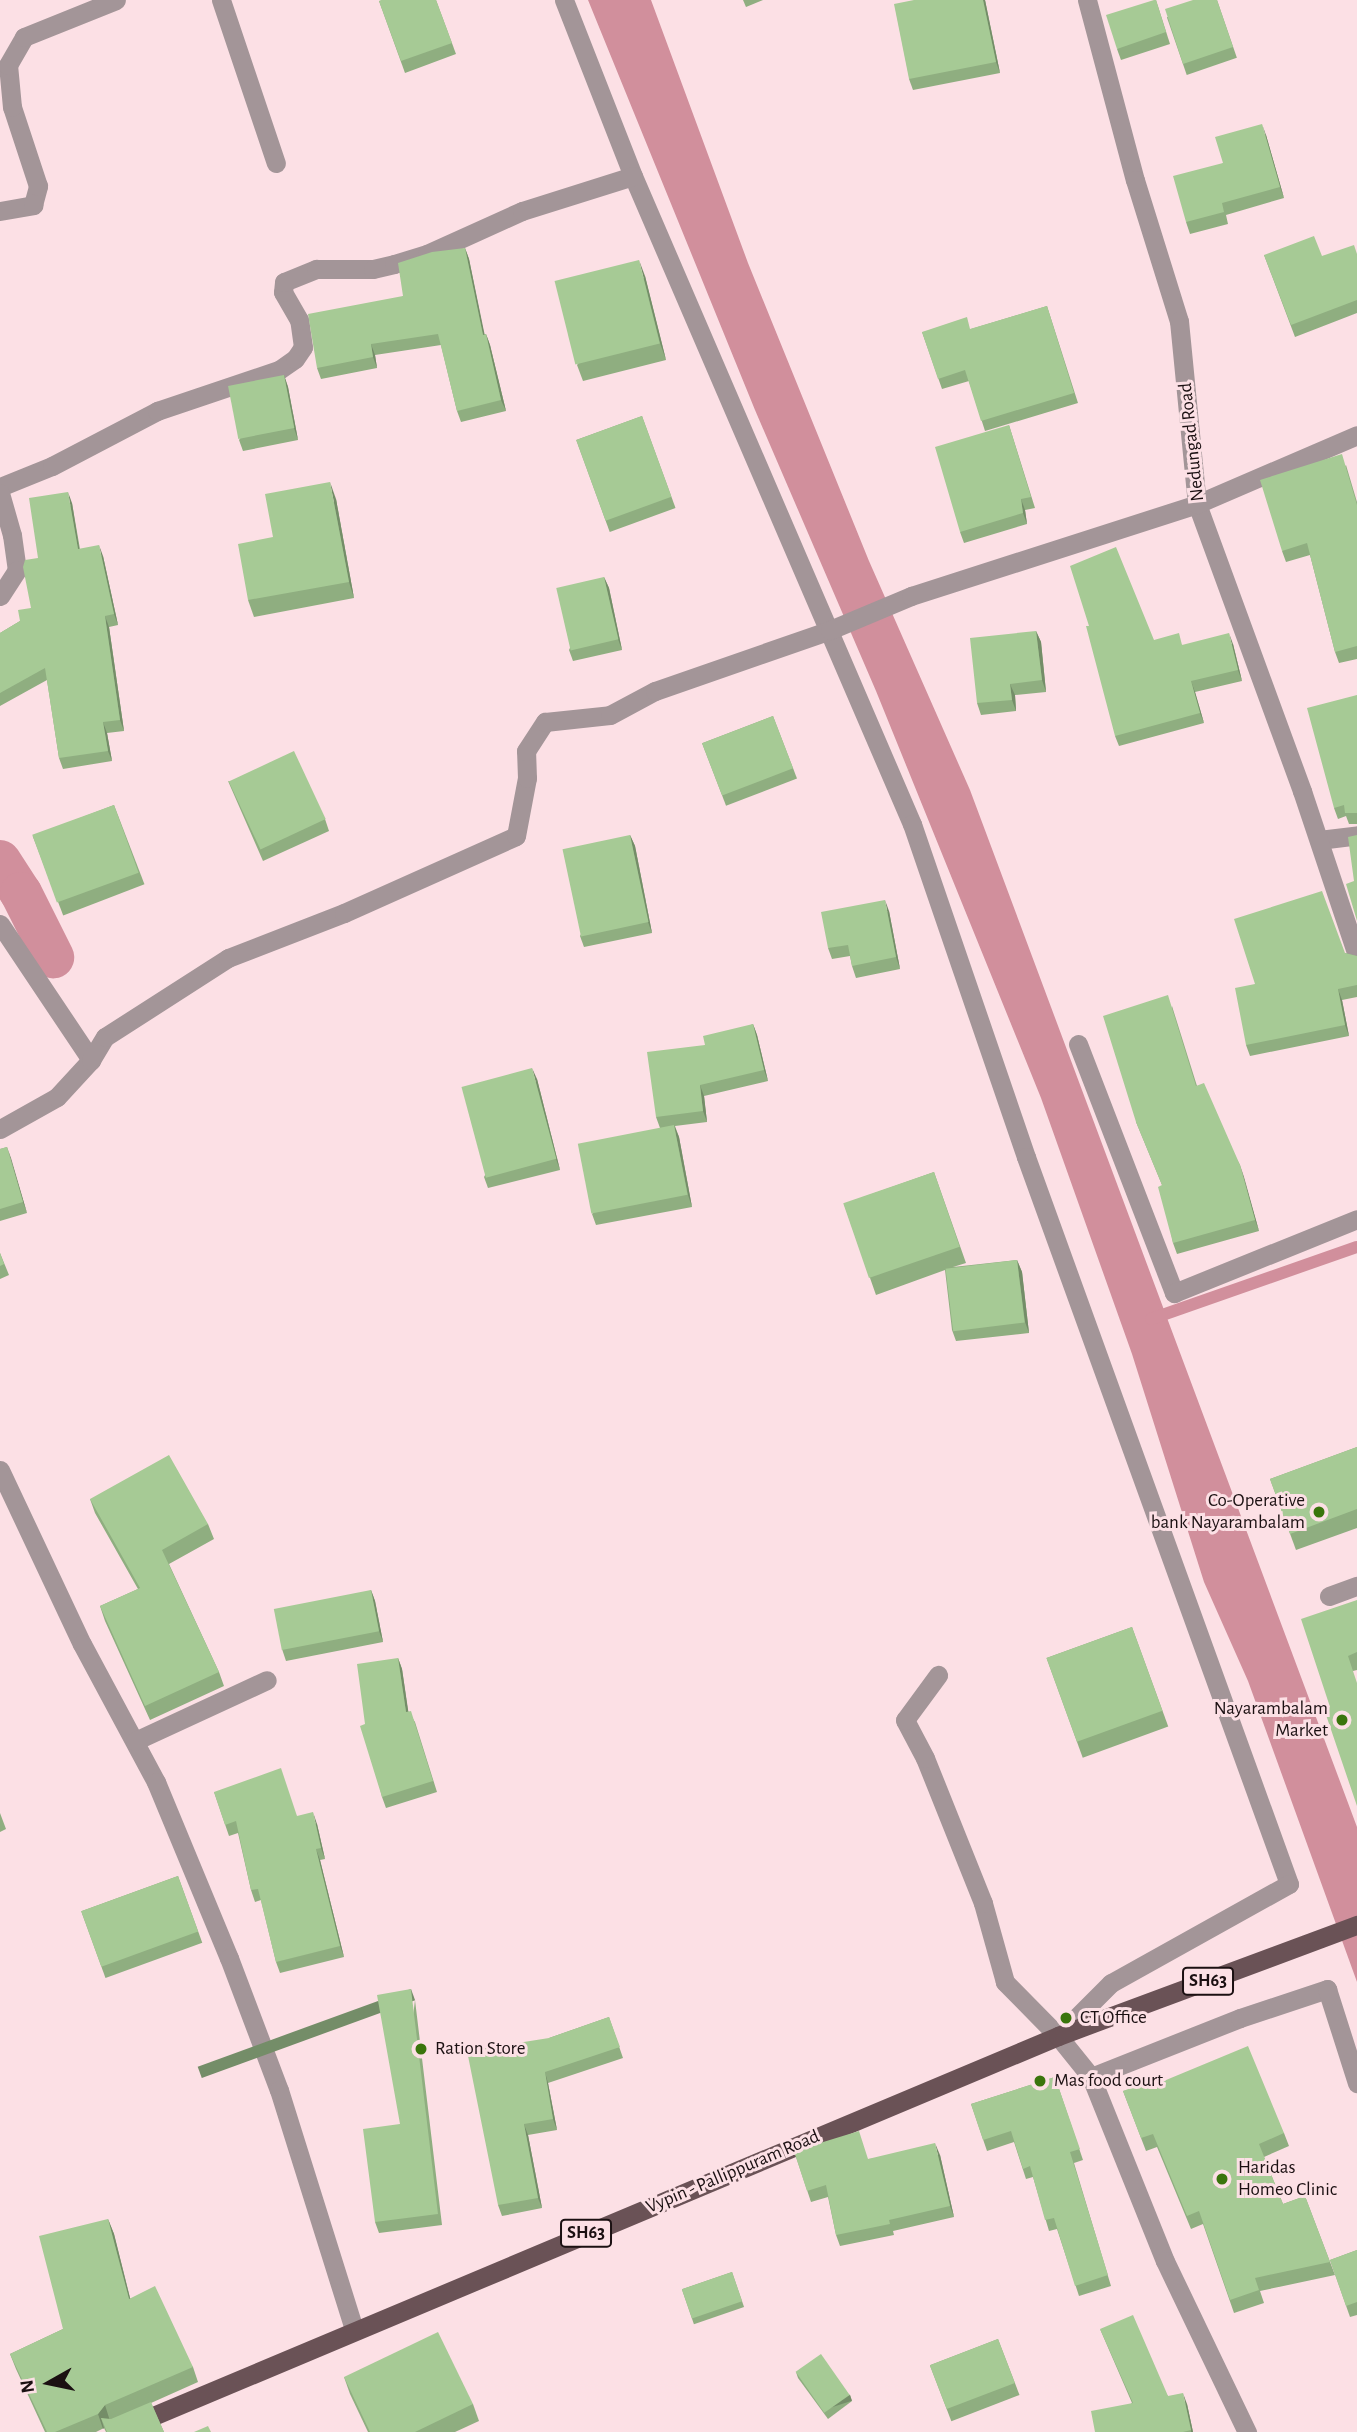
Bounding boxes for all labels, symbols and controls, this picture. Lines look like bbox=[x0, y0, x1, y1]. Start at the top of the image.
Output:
street label: Nedungad Road bbox=[1174, 382, 1210, 502]
place label: Co-Operative bank Nayarambalam bbox=[1151, 1490, 1305, 1534]
marker: Co-Operative bank Nayarambalam bbox=[1311, 1504, 1327, 1520]
place label: Nayarambalam Market bbox=[1214, 1698, 1328, 1742]
marker: Nayarambalam Market bbox=[1334, 1712, 1350, 1728]
road number: SH63 bbox=[1182, 1966, 1234, 1996]
place label: CT Office bbox=[1080, 2007, 1147, 2029]
marker: CT Office bbox=[1058, 2010, 1074, 2026]
place label: Ration Store bbox=[435, 2038, 525, 2060]
marker: Ration Store bbox=[413, 2041, 429, 2057]
place label: Mas food court bbox=[1054, 2070, 1163, 2092]
marker: Mas food court bbox=[1032, 2073, 1048, 2089]
street label: Vypin - Pallippuram Road bbox=[643, 2125, 823, 2219]
place label: Haridas Homeo Clinic bbox=[1238, 2157, 1337, 2201]
marker: Haridas Homeo Clinic bbox=[1212, 2169, 1232, 2189]
road number: SH63 bbox=[560, 2218, 612, 2248]
north arrow bbox=[14, 2348, 84, 2418]
text: N bbox=[17, 2378, 38, 2394]

